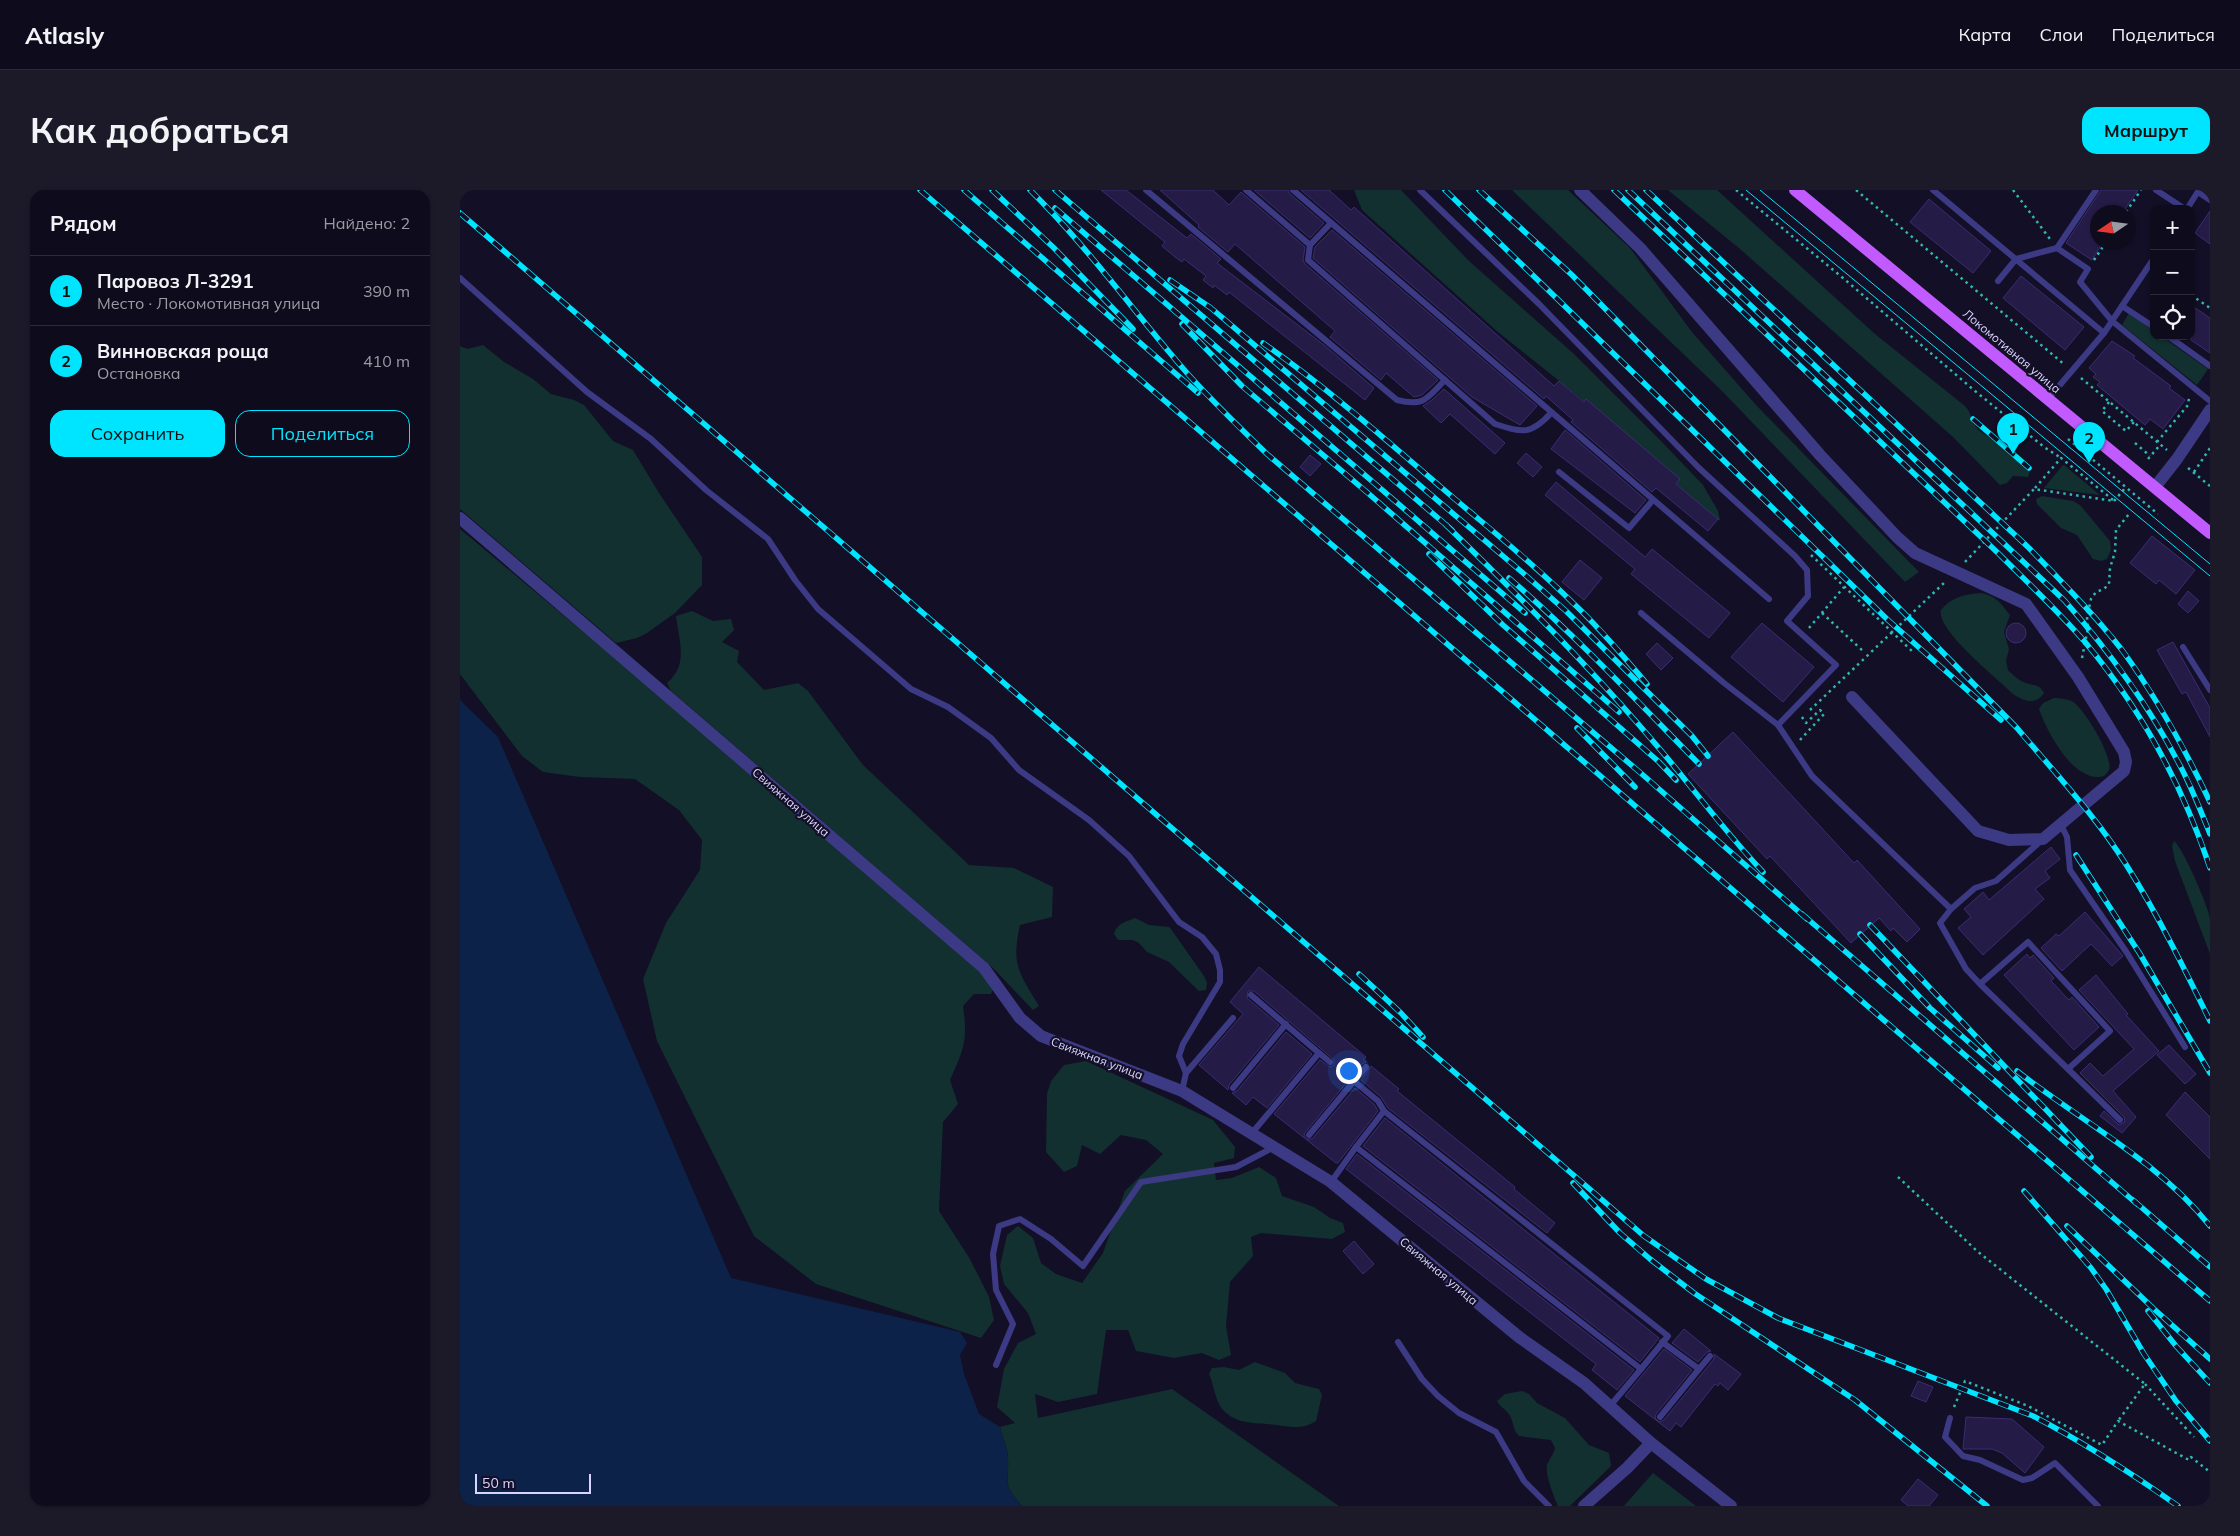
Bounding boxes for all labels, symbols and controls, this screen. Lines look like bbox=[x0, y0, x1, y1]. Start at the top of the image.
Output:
text: Atlasly bbox=[25, 20, 104, 50]
text: Карта bbox=[1959, 23, 2011, 46]
text: Слои bbox=[2039, 23, 2084, 46]
text: Поделиться bbox=[2112, 23, 2215, 46]
button: Маршрут bbox=[2082, 107, 2210, 154]
text: Как добраться bbox=[30, 108, 290, 152]
north arrow bbox=[2090, 205, 2135, 250]
map controls bbox=[2150, 205, 2195, 340]
button: + bbox=[2150, 205, 2195, 250]
text: Рядом bbox=[50, 210, 117, 236]
text: Найдено: 2 bbox=[324, 213, 410, 233]
button: − bbox=[2150, 250, 2195, 295]
text: Паровоз Л-3291 bbox=[97, 269, 254, 293]
text: 1 bbox=[61, 281, 71, 301]
text: 390 m bbox=[363, 281, 410, 301]
text: Место · Локомотивная улица bbox=[97, 293, 320, 313]
button: locate bbox=[2150, 295, 2195, 340]
street label: Локомотивная улица bbox=[1960, 306, 2064, 396]
text: Винновская роща bbox=[97, 339, 269, 363]
text: 2 bbox=[61, 351, 71, 371]
text: 410 m bbox=[363, 351, 410, 371]
text: Остановка bbox=[97, 363, 181, 383]
button: Сохранить bbox=[50, 410, 225, 457]
button: Поделиться bbox=[235, 410, 410, 457]
pin: 1 bbox=[1997, 413, 2029, 454]
pin: 2 bbox=[2073, 422, 2105, 463]
street label: Свияжная улица bbox=[749, 764, 833, 840]
street label: Свияжная улица bbox=[1049, 1034, 1145, 1082]
your location bbox=[1336, 1058, 1362, 1084]
street label: Свияжная улица bbox=[1397, 1234, 1481, 1308]
scale bar bbox=[475, 1471, 591, 1494]
text: 50 m bbox=[482, 1474, 515, 1492]

